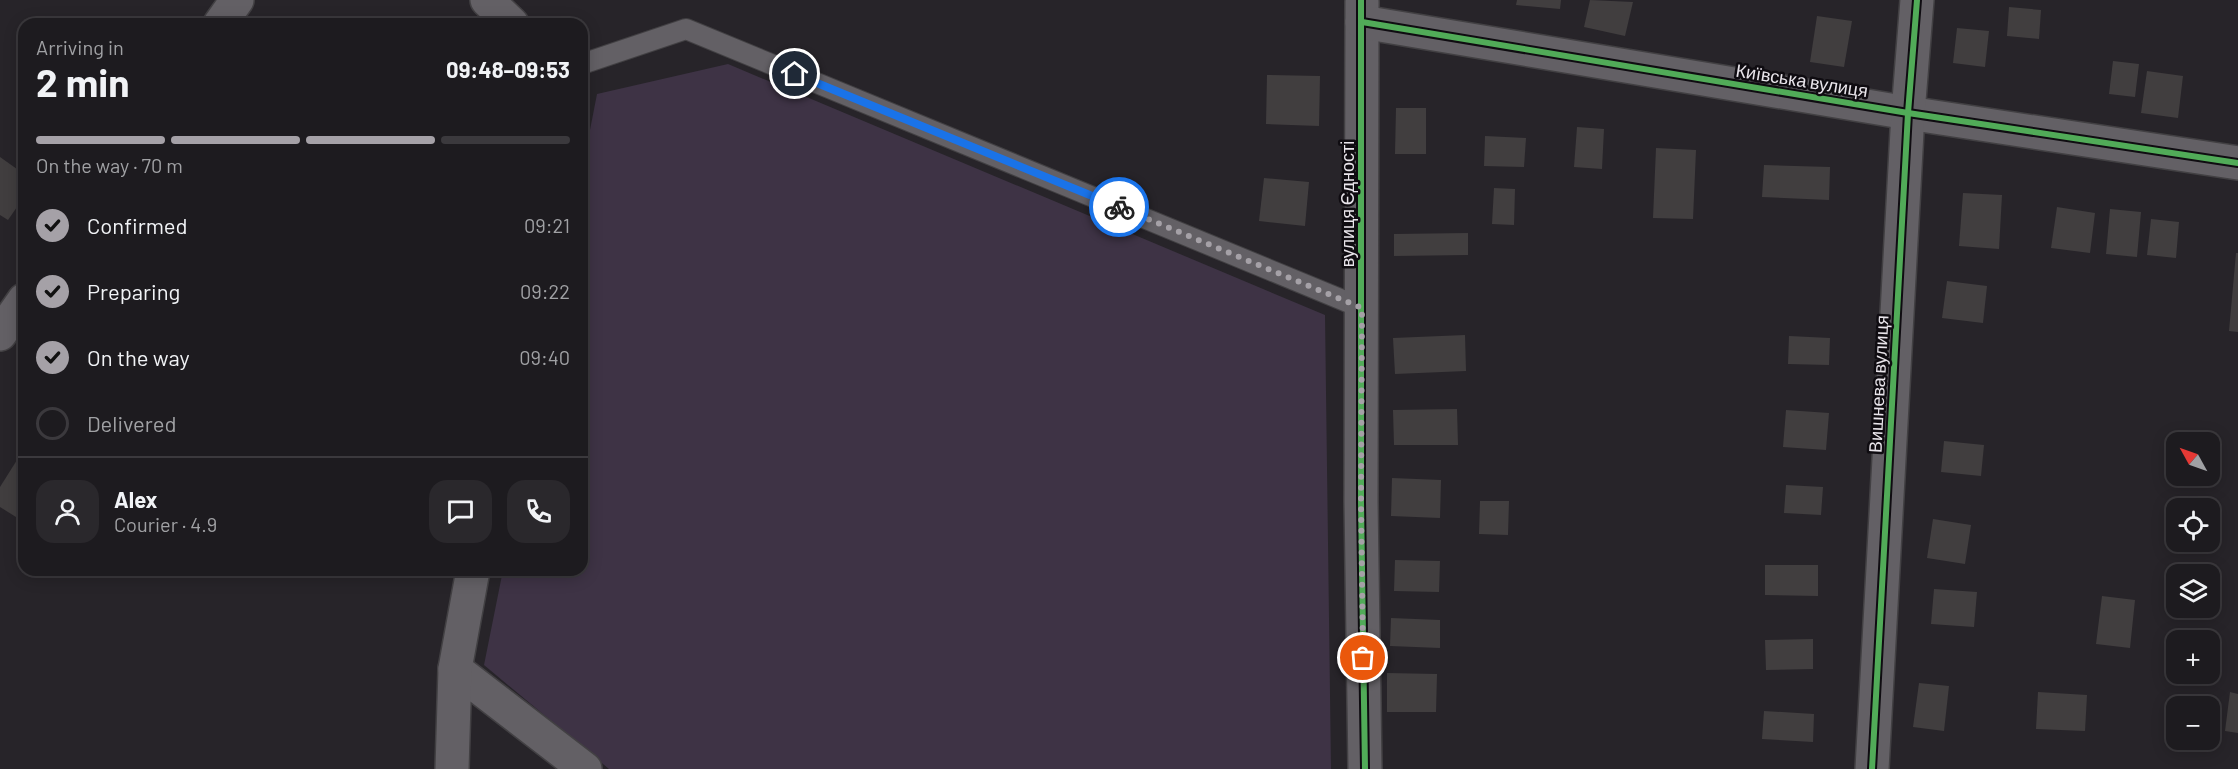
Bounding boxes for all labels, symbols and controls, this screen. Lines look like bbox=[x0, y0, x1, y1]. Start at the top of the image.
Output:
text: Arriving in bbox=[36, 35, 124, 59]
pin bbox=[769, 48, 820, 99]
text: 09:48–09:53 bbox=[446, 56, 570, 82]
icon: home bbox=[778, 57, 811, 90]
text: 2 min bbox=[36, 58, 129, 105]
street label: Київська вулиця bbox=[1734, 59, 1870, 101]
street label: вулиця Єдності bbox=[1336, 141, 1358, 267]
text: On the way · 70 m bbox=[36, 153, 183, 177]
courier bbox=[1089, 177, 1149, 237]
icon: bike bbox=[1103, 191, 1136, 224]
icon: check bbox=[36, 209, 69, 242]
text: Confirmed bbox=[87, 212, 187, 238]
text: 09:21 bbox=[524, 213, 570, 237]
icon: check bbox=[36, 275, 69, 308]
text: Preparing bbox=[87, 278, 180, 304]
text: 09:22 bbox=[520, 279, 570, 303]
street label: Вишнева вулиця bbox=[1863, 315, 1893, 453]
icon: check bbox=[36, 341, 69, 374]
text: On the way bbox=[87, 344, 190, 370]
text: 09:40 bbox=[519, 345, 570, 369]
text: Delivered bbox=[87, 410, 176, 436]
north arrow bbox=[2166, 432, 2220, 486]
map controls bbox=[2166, 432, 2220, 750]
button: person bbox=[36, 480, 99, 543]
button: chat bbox=[429, 480, 492, 543]
button: phone bbox=[507, 480, 570, 543]
text: Alex bbox=[114, 486, 157, 512]
button: locate bbox=[2166, 498, 2220, 552]
text: Courier · 4.9 bbox=[114, 512, 217, 536]
button: layers bbox=[2166, 564, 2220, 618]
button: + bbox=[2166, 630, 2220, 684]
pin bbox=[1337, 632, 1388, 683]
icon: bag bbox=[1346, 641, 1379, 674]
button: − bbox=[2166, 696, 2220, 750]

